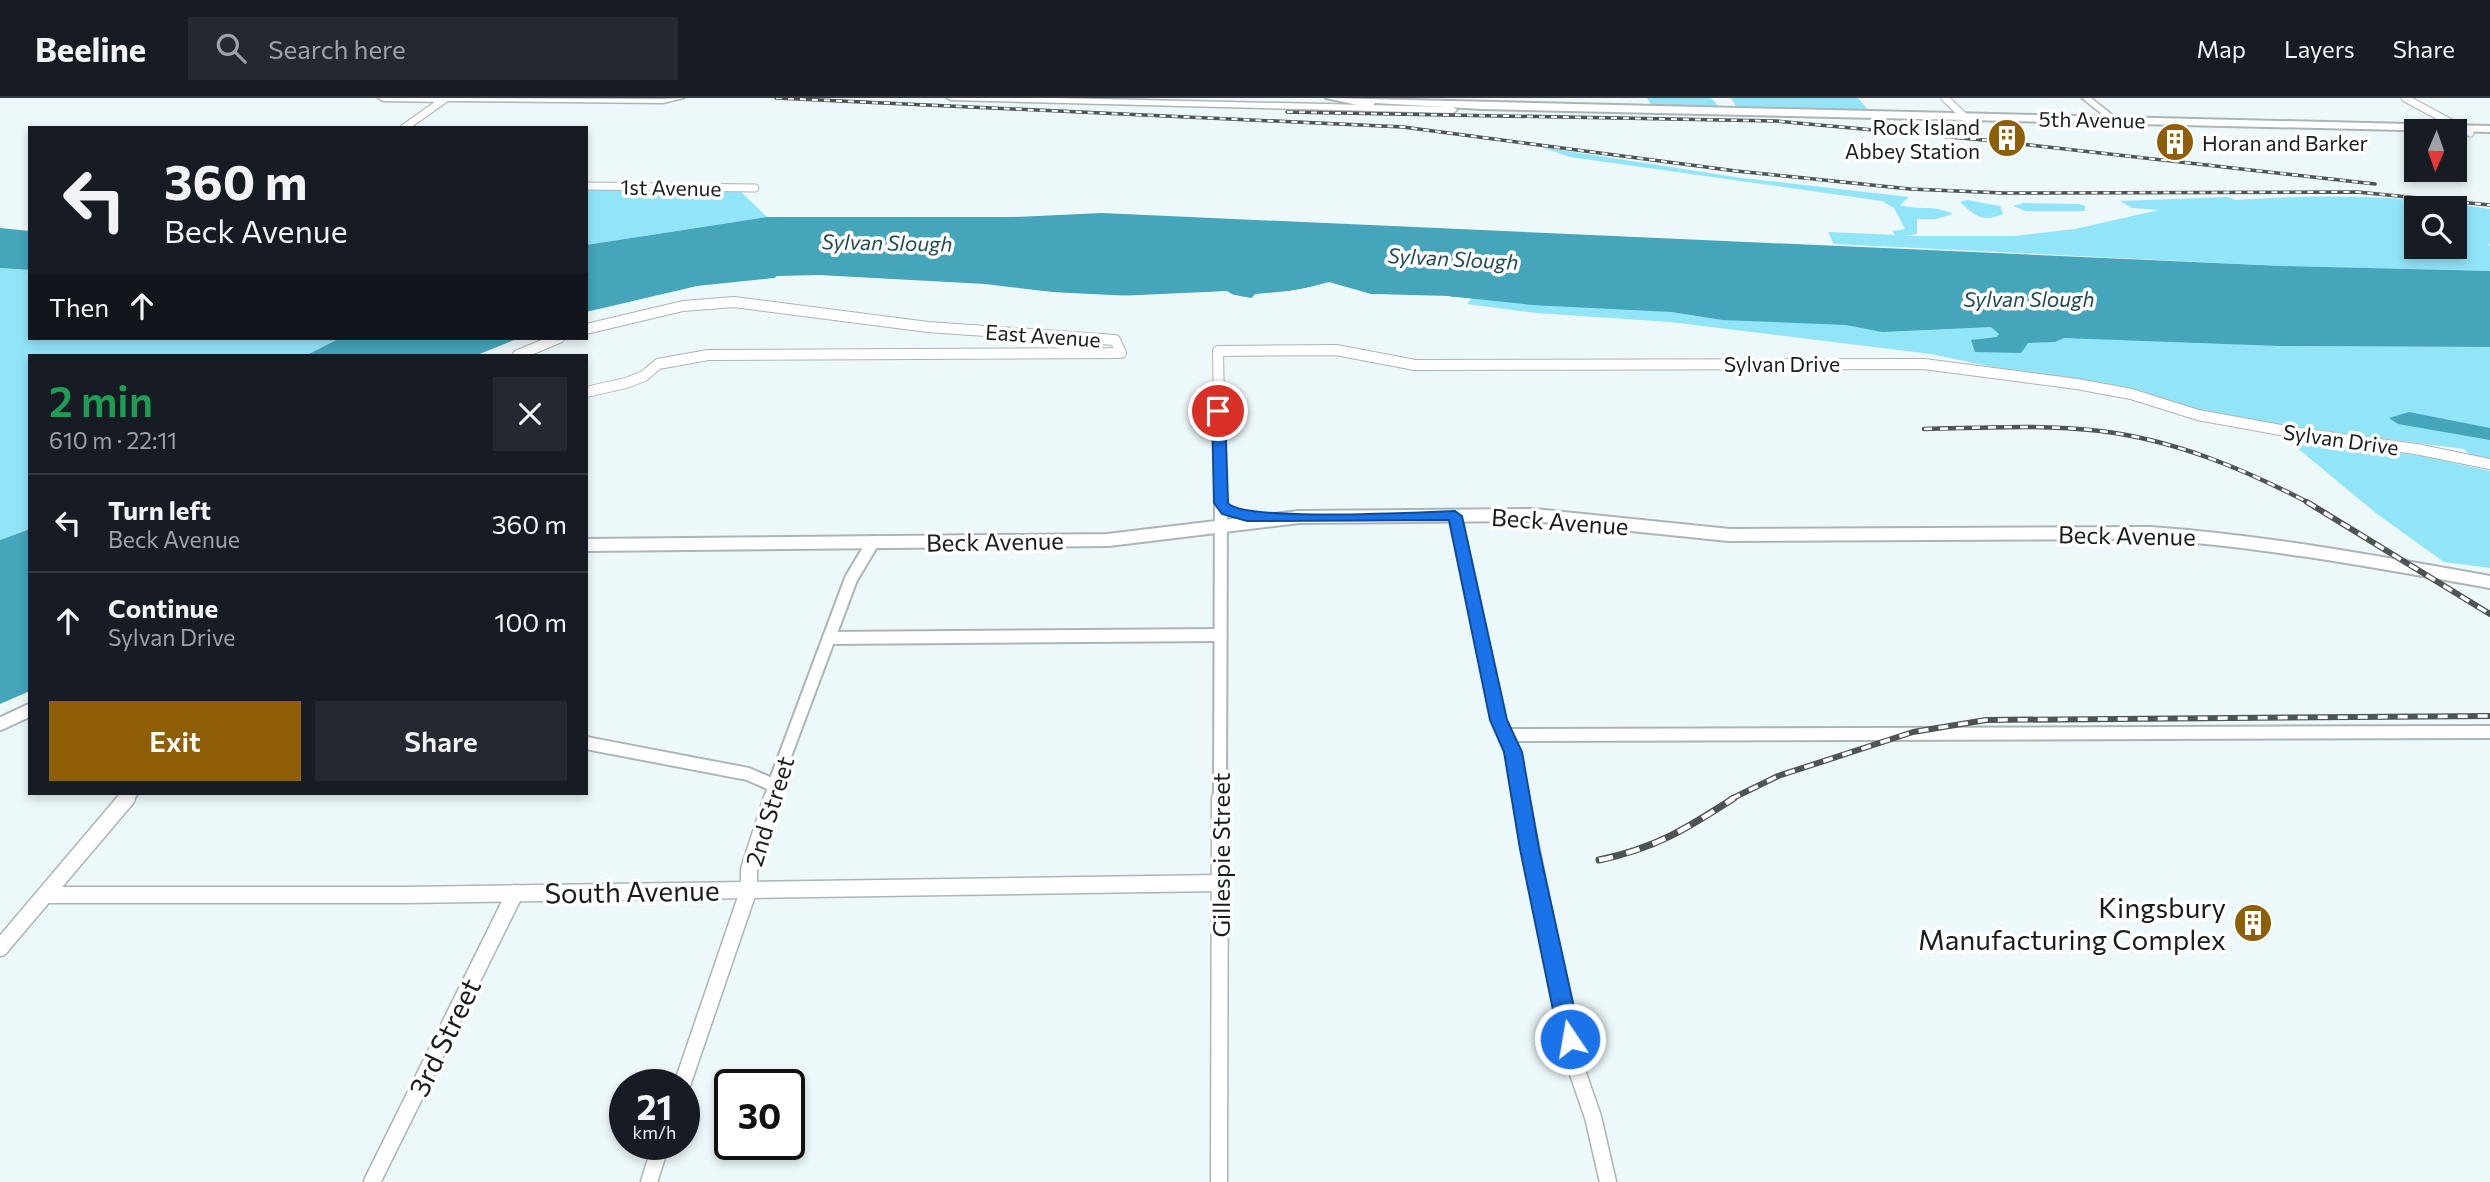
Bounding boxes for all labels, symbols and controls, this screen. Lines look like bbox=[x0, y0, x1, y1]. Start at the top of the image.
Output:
search box bbox=[188, 17, 678, 80]
text: Beeline bbox=[35, 28, 146, 69]
icon: search bbox=[212, 29, 250, 67]
text: Search here bbox=[268, 33, 406, 64]
text: Map bbox=[2197, 34, 2246, 63]
text: Layers bbox=[2284, 34, 2355, 63]
text: Share bbox=[2393, 34, 2455, 63]
street label: 5th Avenue bbox=[2038, 106, 2146, 132]
place label: Rock Island Abbey Station bbox=[1845, 114, 1980, 163]
building icon: Rock Island Abbey Station bbox=[1986, 117, 2028, 159]
north arrow bbox=[2404, 119, 2468, 182]
map controls bbox=[2404, 119, 2467, 259]
building icon: Horan and Barker bbox=[2154, 121, 2196, 163]
place label: Horan and Barker bbox=[2202, 130, 2368, 155]
text: 360 m bbox=[164, 150, 307, 210]
icon: left bbox=[49, 154, 140, 245]
street label: 1st Avenue bbox=[620, 174, 722, 200]
button: search bbox=[2404, 196, 2467, 259]
text: Beck Avenue bbox=[164, 210, 348, 250]
water label: Sylvan Slough bbox=[821, 228, 953, 256]
water label: Sylvan Slough bbox=[1387, 242, 1519, 274]
water label: Sylvan Slough bbox=[1964, 286, 2094, 311]
icon: ahead bbox=[123, 287, 161, 325]
text: Then bbox=[49, 291, 109, 322]
street label: East Avenue bbox=[984, 318, 1102, 352]
street label: Sylvan Drive bbox=[1724, 351, 1840, 376]
text: 2 min bbox=[49, 374, 153, 426]
button: close bbox=[493, 377, 567, 451]
pin bbox=[1188, 381, 1248, 441]
icon: arrive bbox=[1199, 392, 1237, 430]
street label: Sylvan Drive bbox=[2282, 419, 2400, 459]
text: 610 m · 22:11 bbox=[49, 426, 177, 454]
text: Turn left bbox=[108, 494, 211, 525]
street label: Beck Avenue bbox=[1490, 502, 1630, 540]
icon: left bbox=[49, 504, 87, 542]
text: 360 m bbox=[492, 508, 567, 539]
street label: Beck Avenue bbox=[2058, 519, 2196, 551]
text: Beck Avenue bbox=[108, 525, 240, 553]
street label: Beck Avenue bbox=[926, 525, 1064, 557]
text: Continue bbox=[108, 592, 218, 623]
icon: ahead bbox=[49, 602, 87, 640]
text: 100 m bbox=[494, 606, 567, 637]
text: Sylvan Drive bbox=[108, 623, 235, 651]
button: Exit bbox=[49, 701, 301, 781]
button: Share bbox=[315, 701, 567, 781]
street label: 2nd Street bbox=[739, 752, 799, 869]
street label: Gillespie Street bbox=[1206, 772, 1235, 938]
street label: South Avenue bbox=[544, 872, 720, 910]
place label: Kingsbury Manufacturing Complex bbox=[1918, 890, 2226, 956]
building icon: Kingsbury Manufacturing Complex bbox=[2232, 902, 2274, 944]
street label: 3rd Street bbox=[401, 972, 487, 1102]
position arrow bbox=[1533, 1002, 1607, 1076]
speed limit sign: 30 bbox=[714, 1069, 805, 1160]
text: 21 bbox=[637, 1084, 672, 1127]
text: km/h bbox=[633, 1121, 676, 1143]

